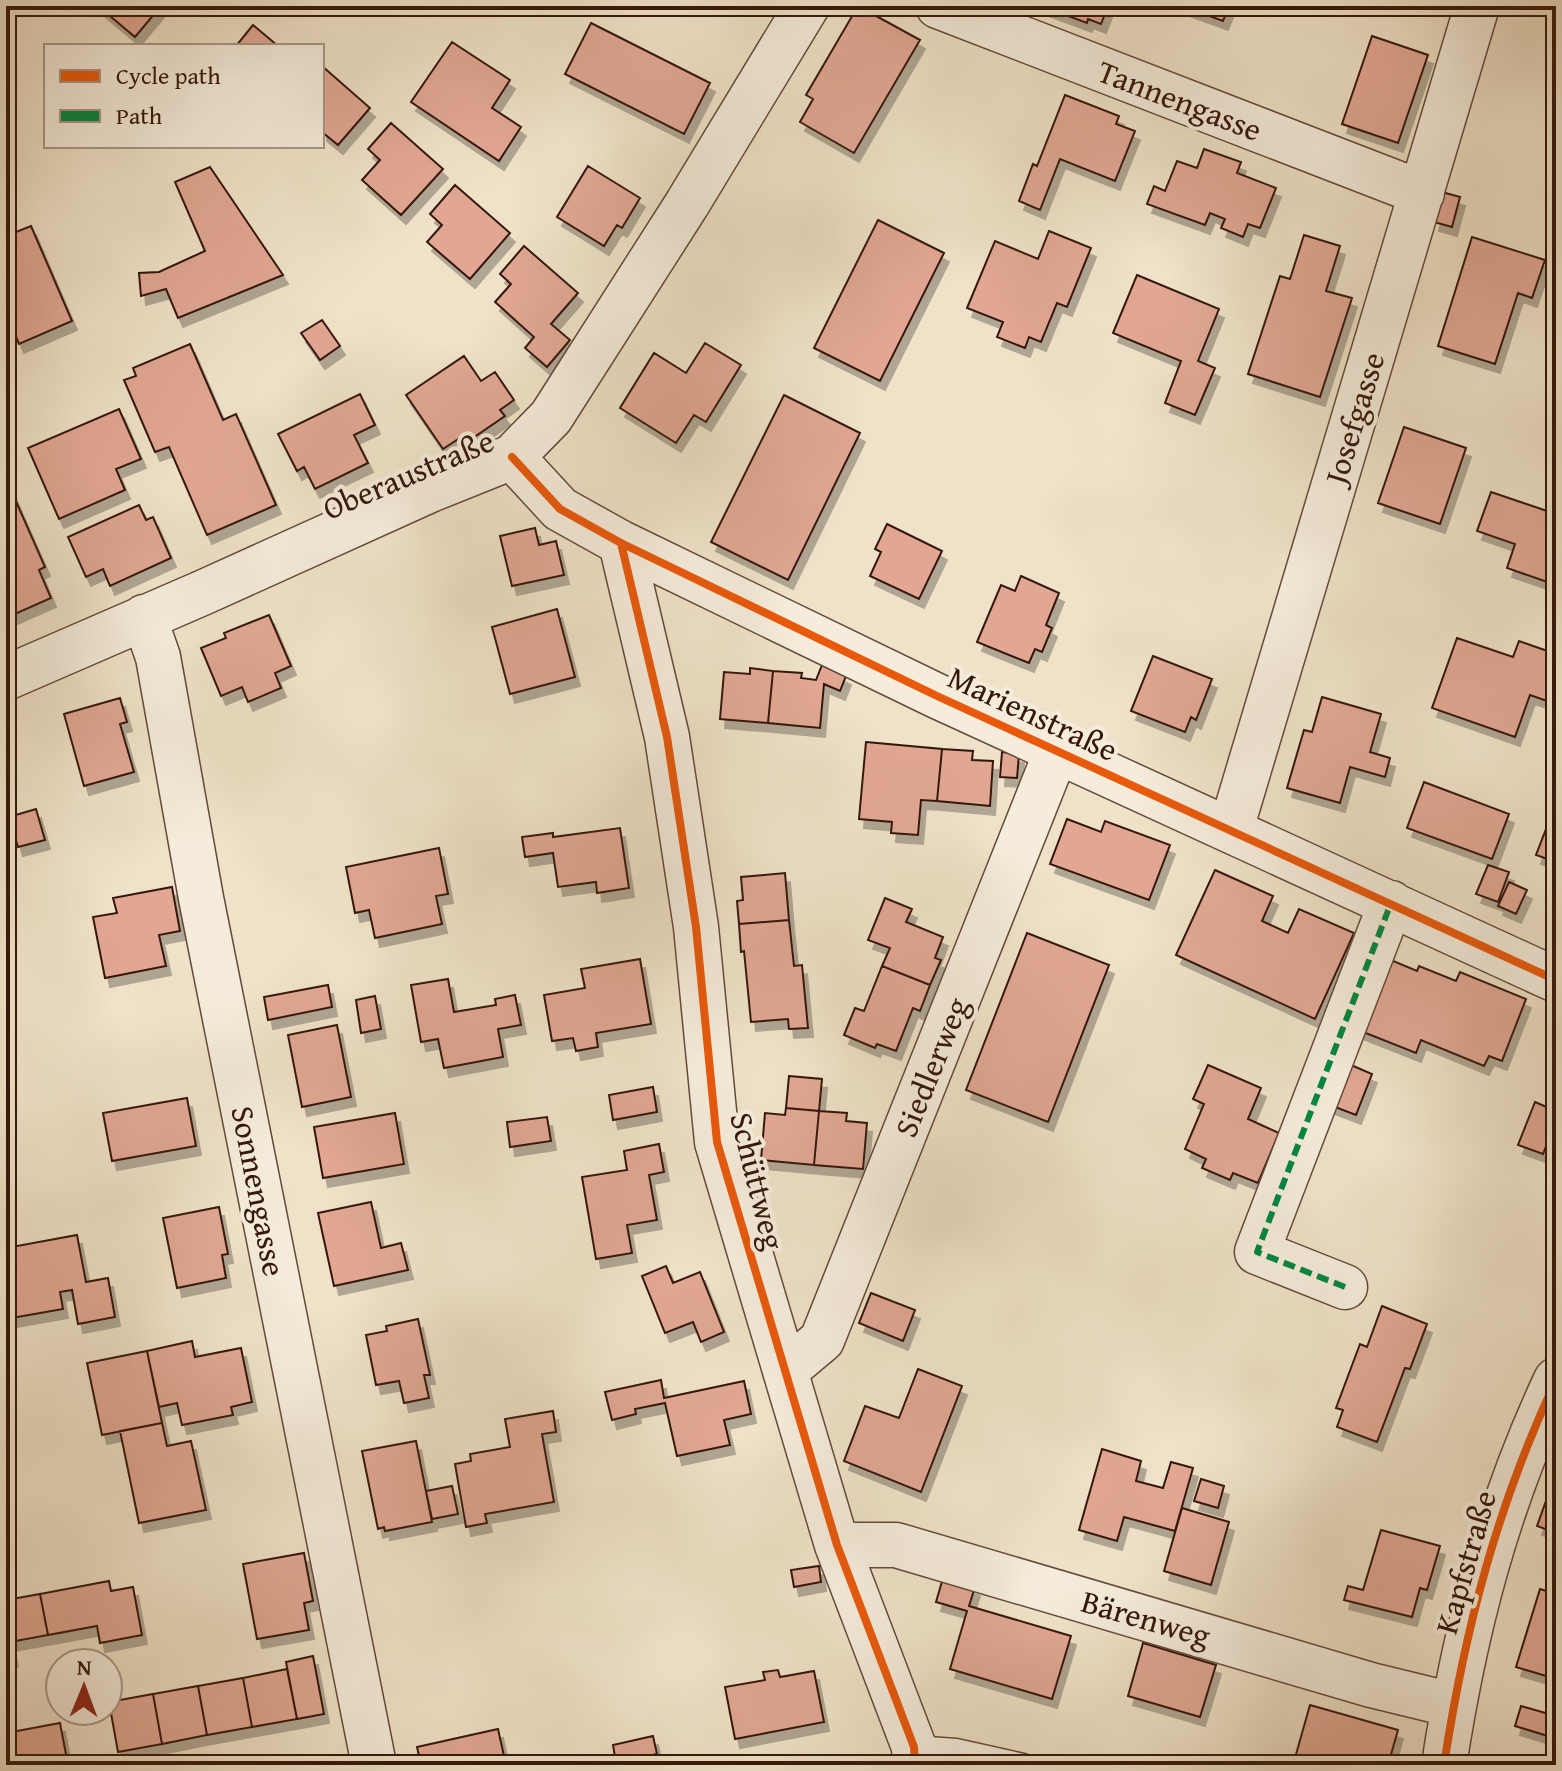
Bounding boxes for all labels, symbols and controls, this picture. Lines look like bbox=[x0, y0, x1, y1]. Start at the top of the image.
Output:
legend bbox=[44, 44, 324, 148]
street label: Tannengasse bbox=[1091, 47, 1269, 153]
text: Cycle path bbox=[116, 58, 221, 93]
text: Path bbox=[116, 98, 163, 133]
street label: Josefgasse bbox=[1310, 346, 1396, 494]
street label: Oberaustraße bbox=[315, 417, 501, 531]
street label: Marienstraße bbox=[940, 653, 1126, 773]
street label: Siedlerweg bbox=[882, 990, 980, 1144]
street label: Sonnengasse bbox=[219, 1102, 299, 1280]
street label: Schüttweg bbox=[718, 1107, 798, 1255]
street label: Kapfstraße bbox=[1422, 1485, 1508, 1639]
street label: Bärenweg bbox=[1076, 1577, 1216, 1659]
north arrow bbox=[44, 1647, 124, 1727]
text: N bbox=[77, 1651, 92, 1683]

